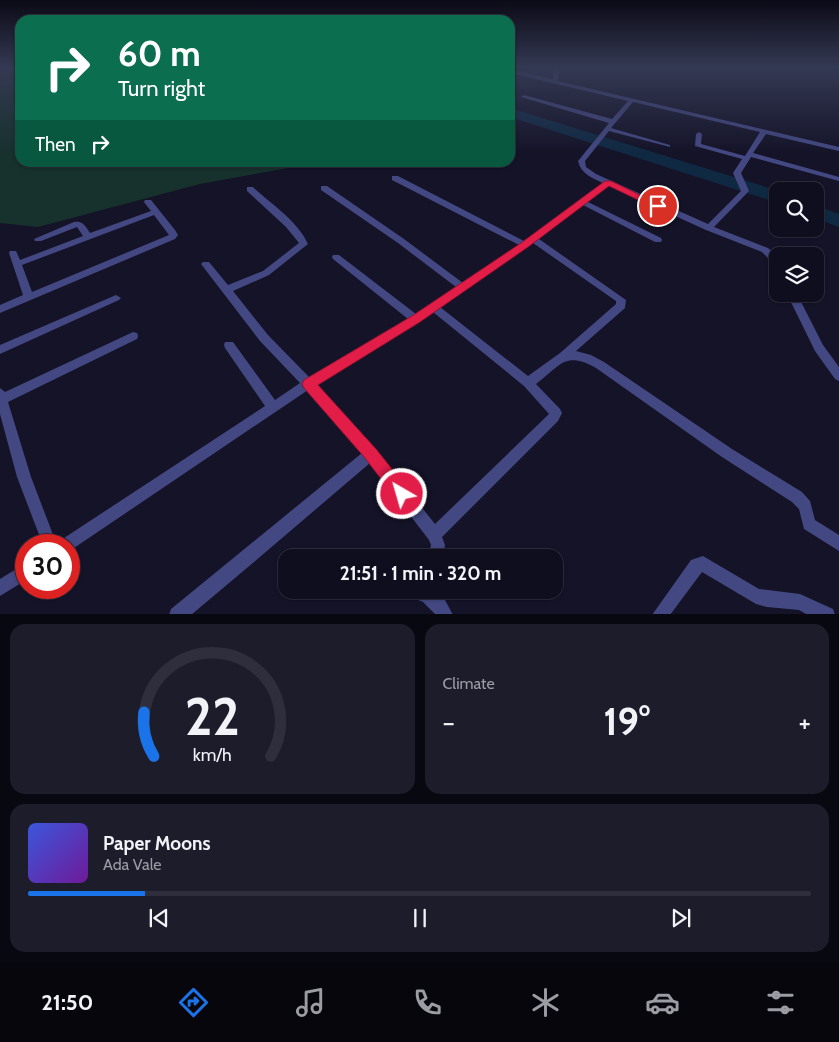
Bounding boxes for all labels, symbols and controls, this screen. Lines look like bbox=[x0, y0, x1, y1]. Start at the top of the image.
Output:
text: 60 m bbox=[118, 32, 201, 75]
icon: right bbox=[35, 35, 100, 100]
text: Turn right bbox=[118, 75, 205, 102]
icon: right bbox=[86, 130, 114, 158]
text: Then bbox=[35, 133, 76, 156]
map controls bbox=[769, 182, 824, 302]
button: search bbox=[769, 182, 824, 237]
pin bbox=[637, 185, 679, 227]
icon: arrive bbox=[644, 192, 672, 220]
button: layers bbox=[769, 247, 824, 302]
position arrow bbox=[375, 467, 427, 519]
speed limit sign: 30 bbox=[15, 534, 80, 599]
text: 21:51 · 1 min · 320 m bbox=[340, 562, 501, 585]
text: Climate bbox=[443, 674, 495, 693]
text: 22 bbox=[185, 685, 240, 748]
text: 19° bbox=[604, 698, 650, 745]
text: − bbox=[443, 705, 455, 739]
text: + bbox=[799, 705, 811, 739]
text: km/h bbox=[193, 744, 232, 765]
text: Paper Moons bbox=[103, 832, 211, 855]
text: Ada Vale bbox=[103, 855, 162, 874]
icon: previous bbox=[145, 904, 173, 932]
icon: pause bbox=[406, 904, 434, 932]
icon: next bbox=[667, 904, 695, 932]
icon: directions bbox=[176, 985, 211, 1020]
icon: music bbox=[293, 985, 328, 1020]
icon: phone bbox=[410, 985, 445, 1020]
icon: climate bbox=[528, 985, 563, 1020]
icon: car bbox=[645, 985, 680, 1020]
icon: filters bbox=[763, 985, 798, 1020]
text: 21:50 bbox=[41, 989, 93, 1016]

